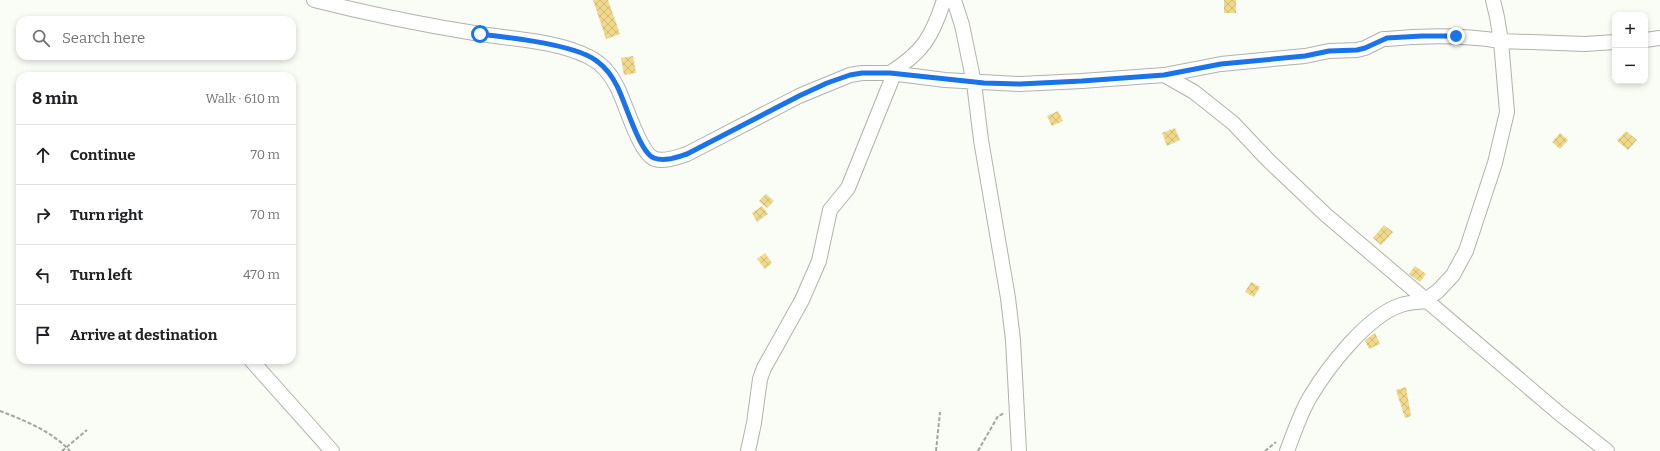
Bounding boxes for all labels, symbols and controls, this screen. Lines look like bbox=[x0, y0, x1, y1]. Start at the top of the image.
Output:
map controls bbox=[1612, 12, 1648, 84]
button: + bbox=[1612, 12, 1648, 48]
search box bbox=[16, 16, 296, 60]
route start bbox=[471, 25, 489, 43]
icon: search bbox=[30, 27, 52, 49]
route end bbox=[1447, 27, 1465, 45]
text: Search here bbox=[62, 29, 145, 47]
button: − bbox=[1612, 48, 1648, 84]
text: 8 min bbox=[32, 88, 78, 109]
text: Walk · 610 m bbox=[206, 91, 280, 106]
icon: ahead bbox=[32, 144, 54, 166]
text: Continue bbox=[70, 146, 136, 164]
text: 70 m bbox=[250, 147, 280, 162]
icon: right bbox=[32, 204, 54, 226]
text: Turn right bbox=[70, 206, 143, 224]
text: 70 m bbox=[250, 207, 280, 222]
icon: left bbox=[32, 264, 54, 286]
text: Turn left bbox=[70, 266, 132, 284]
text: 470 m bbox=[243, 267, 280, 282]
icon: arrive bbox=[32, 324, 54, 346]
text: Arrive at destination bbox=[70, 326, 217, 344]

